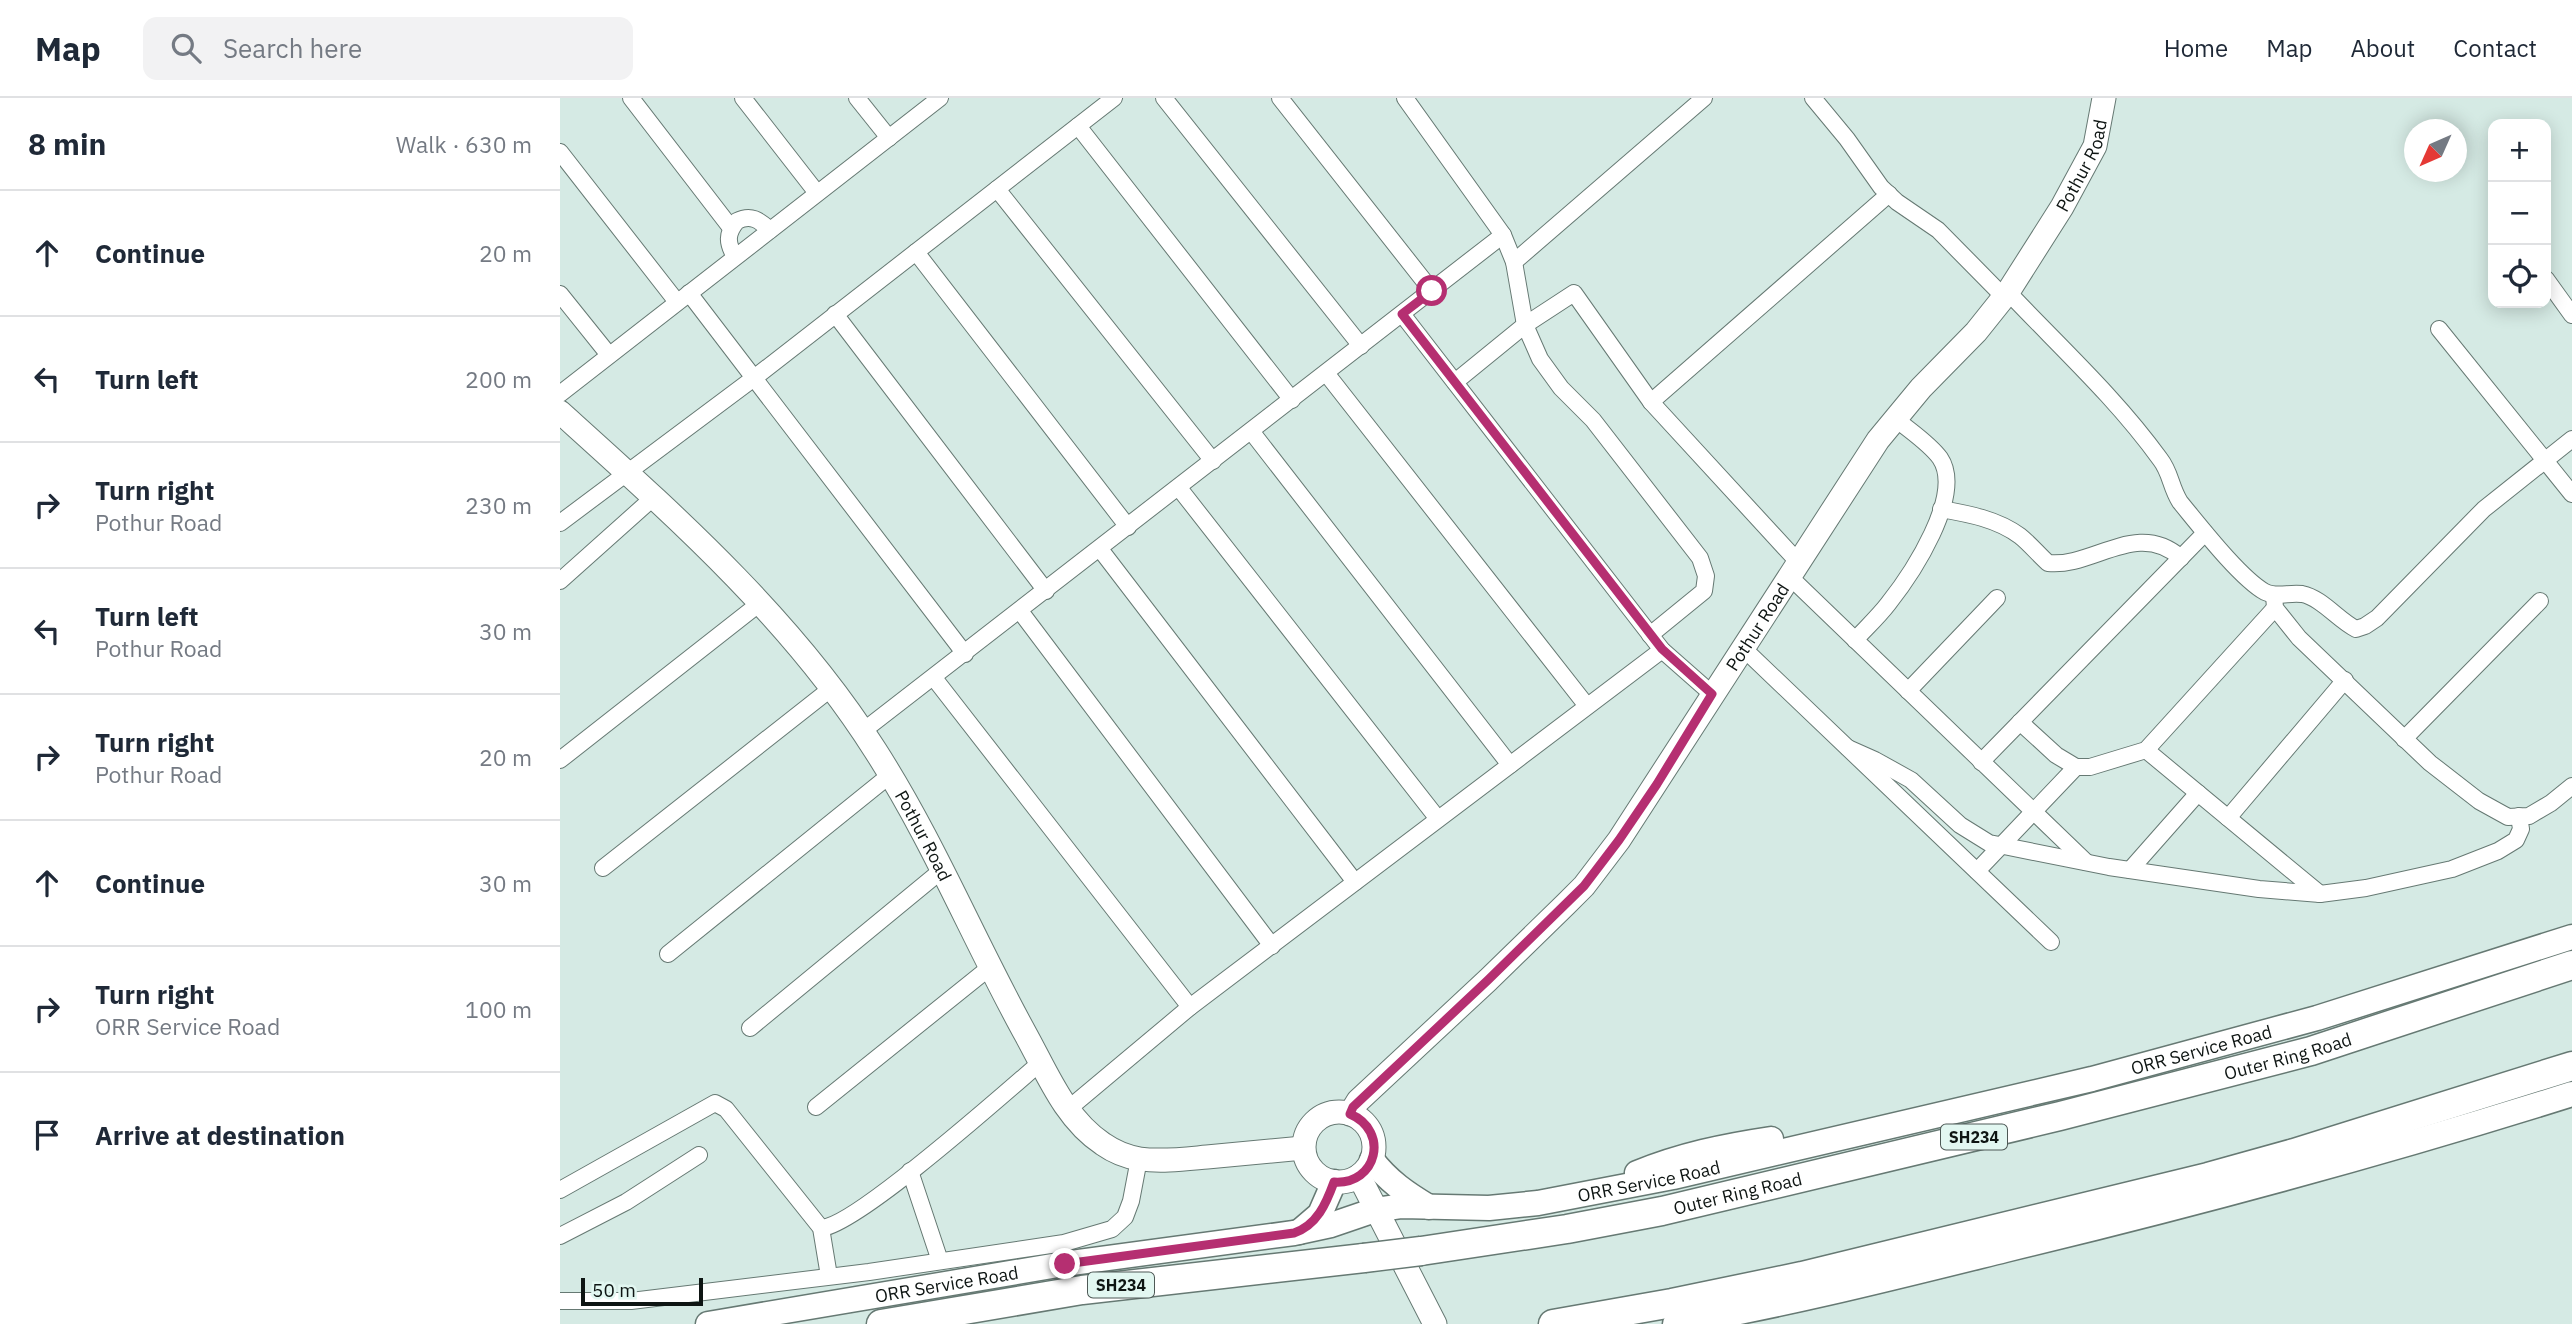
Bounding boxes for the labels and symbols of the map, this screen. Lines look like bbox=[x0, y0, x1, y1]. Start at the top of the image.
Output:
street label: Pothur Road bbox=[2050, 117, 2111, 215]
north arrow bbox=[2404, 119, 2467, 182]
route start bbox=[1416, 275, 1447, 306]
street label: Pothur Road bbox=[1720, 579, 1794, 675]
street label: Pothur Road bbox=[890, 786, 957, 885]
street label: ORR Service Road bbox=[2128, 1019, 2274, 1079]
street label: Outer Ring Road bbox=[2221, 1027, 2354, 1085]
road number: SH234 bbox=[1941, 1124, 2007, 1149]
street label: ORR Service Road bbox=[1576, 1155, 1722, 1207]
street label: Outer Ring Road bbox=[1671, 1167, 1804, 1219]
route end bbox=[1049, 1248, 1080, 1279]
street label: ORR Service Road bbox=[873, 1260, 1020, 1307]
road number: SH234 bbox=[1088, 1273, 1154, 1298]
scale bar bbox=[581, 1275, 704, 1307]

